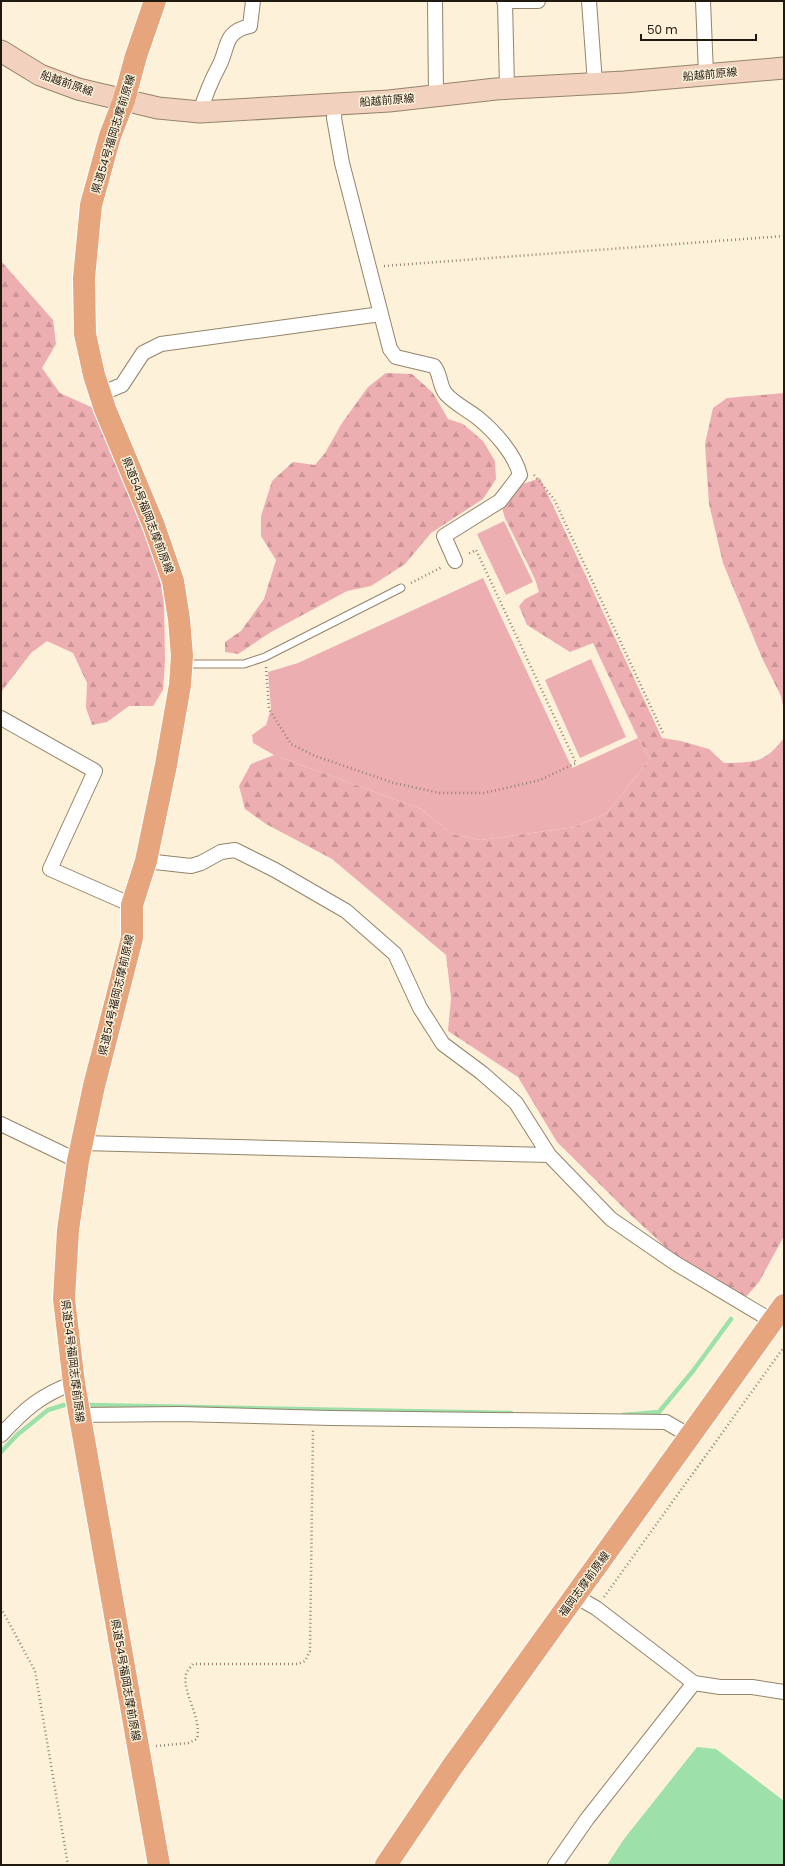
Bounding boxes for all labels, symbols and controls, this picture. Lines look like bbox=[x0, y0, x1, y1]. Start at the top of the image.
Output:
scale bar bbox=[641, 16, 756, 42]
text: 50 m bbox=[647, 21, 678, 38]
street label: 船越前原線 bbox=[682, 64, 738, 84]
street label: 船越前原線 bbox=[38, 66, 96, 100]
street label: 県道54号福岡志摩前原線 bbox=[87, 72, 139, 196]
street label: 船越前原線 bbox=[359, 90, 415, 110]
street label: 県道54号福岡志摩前原線 bbox=[118, 454, 178, 576]
street label: 県道54号福岡志摩前原線 bbox=[94, 933, 138, 1057]
street label: 県道54号福岡志摩前原線 bbox=[58, 1299, 88, 1423]
street label: 福岡志摩前原線 bbox=[555, 1548, 613, 1620]
street label: 県道54号福岡志摩前原線 bbox=[107, 1618, 145, 1742]

